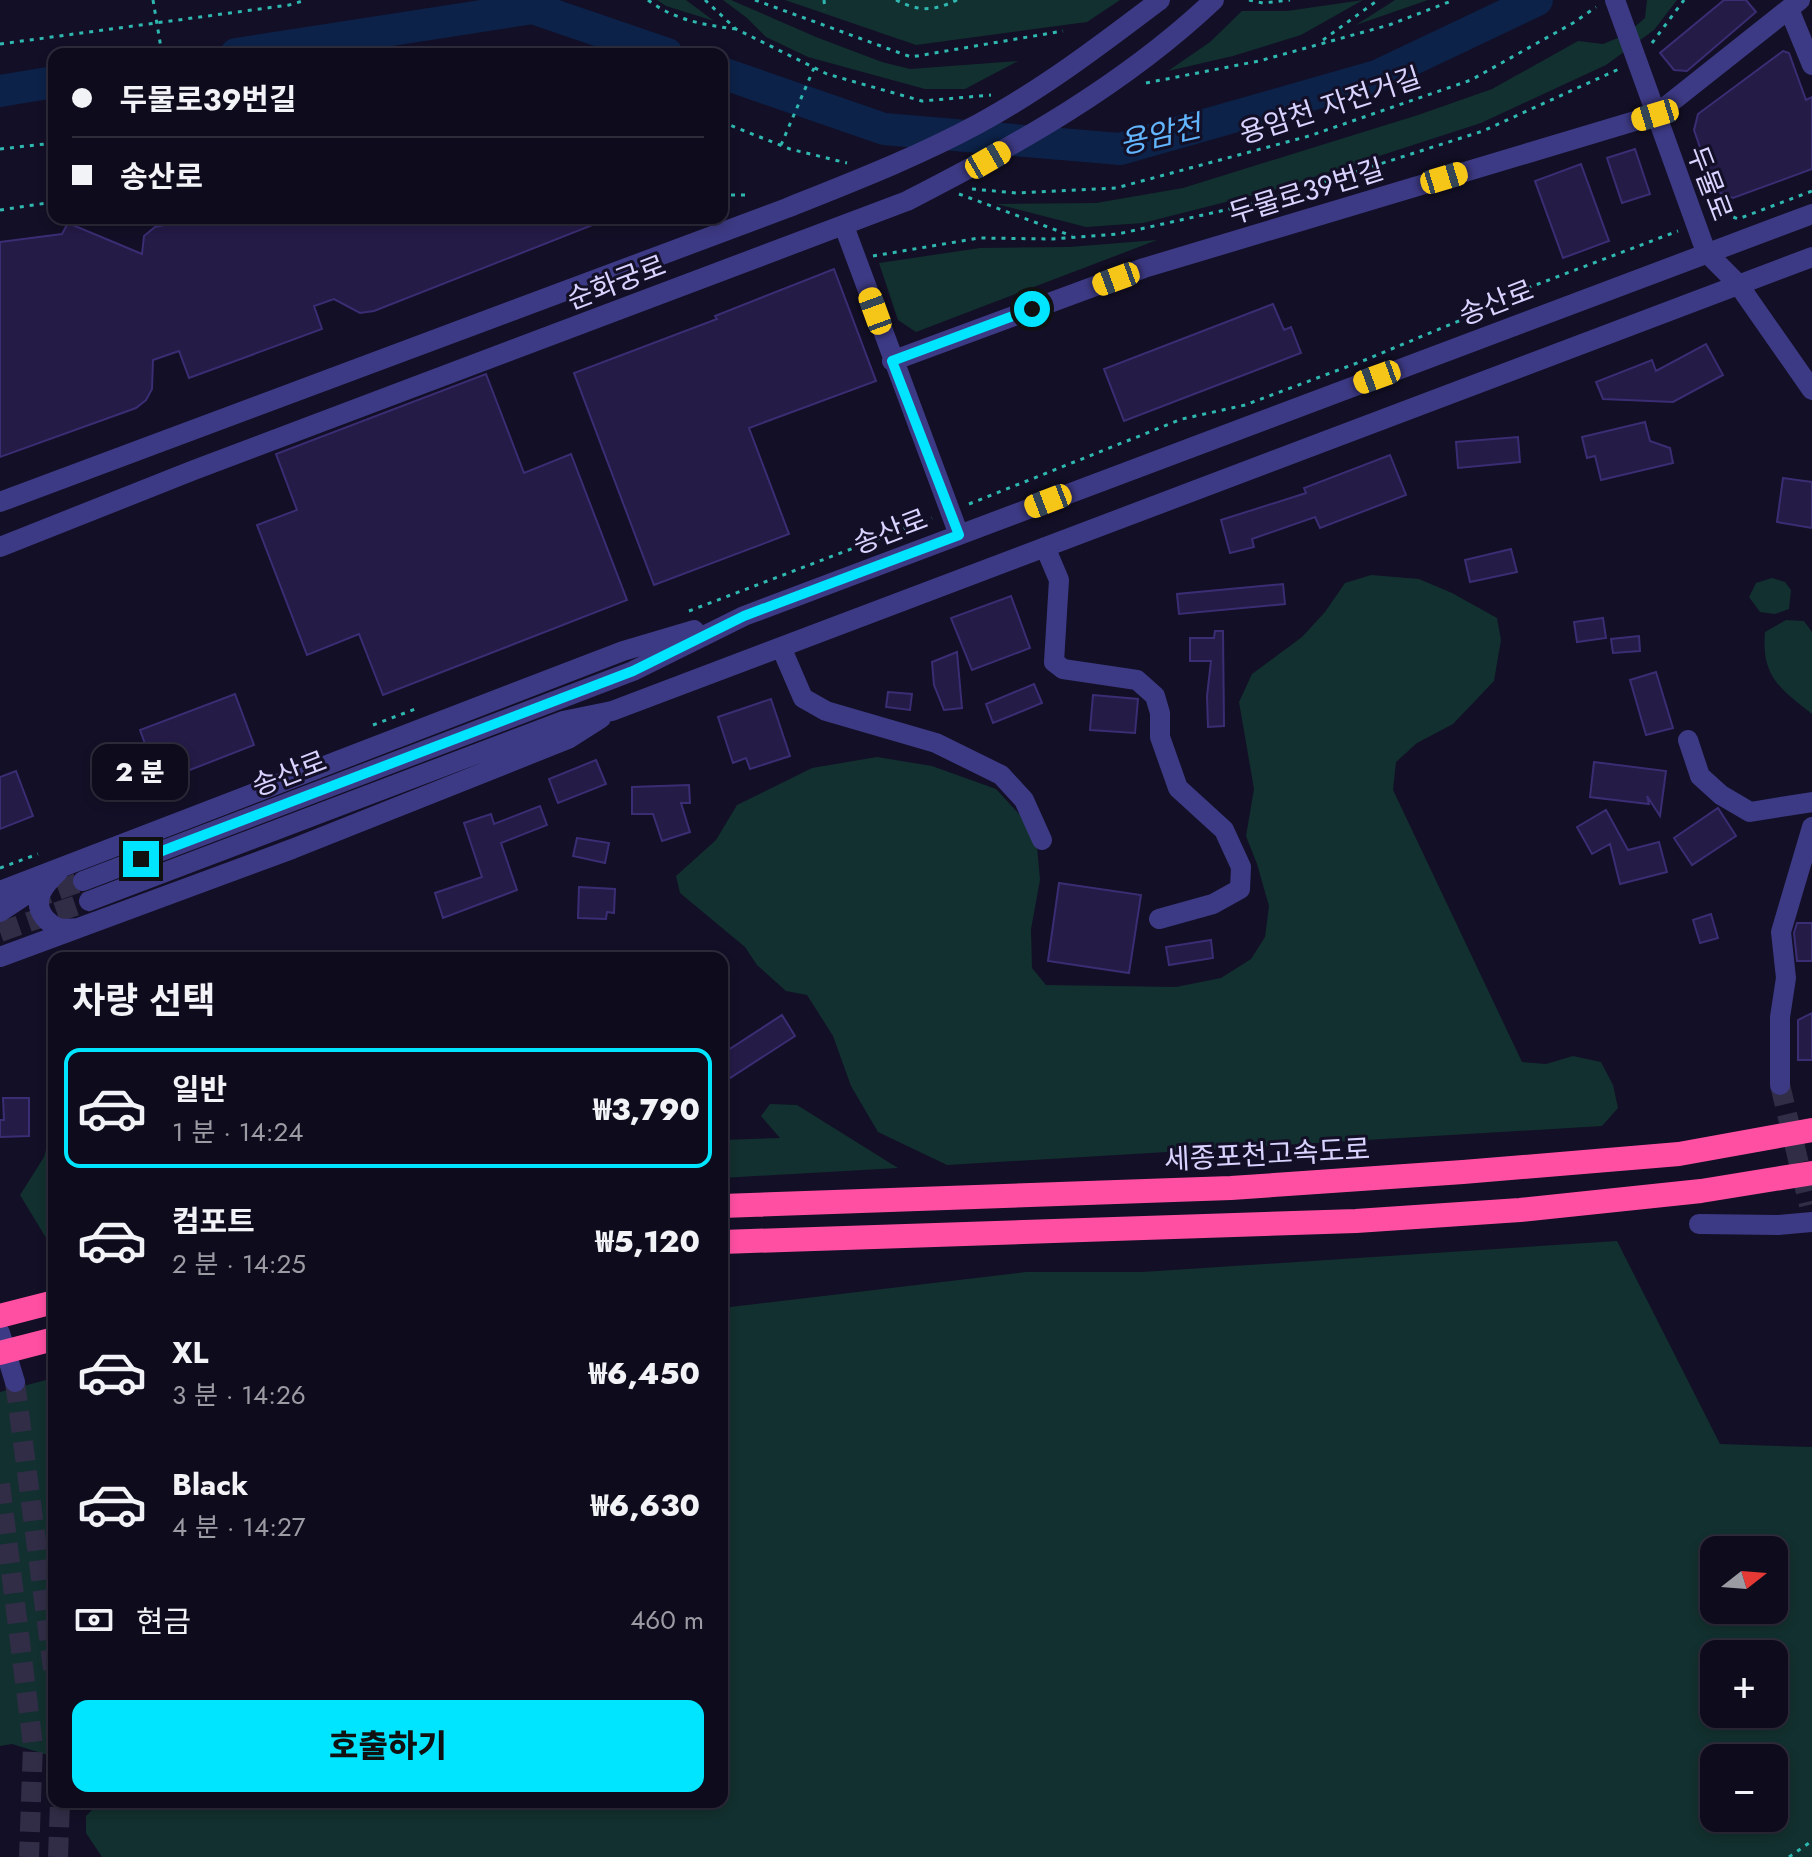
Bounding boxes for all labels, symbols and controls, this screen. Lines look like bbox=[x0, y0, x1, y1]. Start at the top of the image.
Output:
street label: 용암천 자전거길 bbox=[1234, 57, 1426, 154]
text: 두물로39번길 bbox=[120, 78, 297, 121]
car bbox=[1629, 97, 1681, 133]
water label: 용암천 bbox=[1115, 103, 1208, 165]
car bbox=[961, 138, 1015, 182]
street label: 두물로 bbox=[1677, 140, 1743, 227]
street label: 두물로39번길 bbox=[1224, 148, 1389, 235]
text: 송산로 bbox=[120, 155, 203, 198]
car bbox=[1418, 160, 1470, 196]
street label: 순화궁로 bbox=[561, 245, 672, 320]
car bbox=[1089, 260, 1143, 298]
street label: 송산로 bbox=[1453, 269, 1540, 335]
car bbox=[856, 284, 894, 338]
route start bbox=[1014, 291, 1050, 327]
car bbox=[1350, 358, 1404, 396]
car bbox=[1021, 481, 1075, 521]
street label: 송산로 bbox=[847, 498, 934, 564]
street label: 송산로 bbox=[246, 740, 333, 806]
callout: 2 분 bbox=[93, 743, 189, 799]
text: 2 분 bbox=[115, 753, 165, 791]
route end bbox=[123, 841, 159, 877]
text: 차량 선택 bbox=[72, 974, 215, 1026]
text: 일반 bbox=[172, 1068, 227, 1111]
icon: car bbox=[76, 1072, 148, 1144]
text: ₩3,790 bbox=[593, 1088, 700, 1131]
text: 1 분 · 14:24 bbox=[172, 1113, 303, 1151]
street label: 세종포천고속도로 bbox=[1163, 1129, 1371, 1180]
text: 컴포트 bbox=[172, 1200, 255, 1243]
icon: car bbox=[76, 1204, 148, 1276]
text: ₩5,120 bbox=[595, 1220, 700, 1263]
text: 2 분 · 14:25 bbox=[172, 1245, 306, 1283]
text: XL bbox=[172, 1331, 208, 1374]
icon: car bbox=[76, 1336, 148, 1408]
text: ₩6,450 bbox=[589, 1352, 700, 1395]
text: 3 분 · 14:26 bbox=[172, 1376, 306, 1414]
text: Black bbox=[172, 1463, 248, 1506]
icon: car bbox=[76, 1468, 148, 1540]
text: ₩6,630 bbox=[591, 1484, 700, 1527]
text: 4 분 · 14:27 bbox=[172, 1508, 305, 1546]
north arrow bbox=[1700, 1536, 1788, 1624]
map controls bbox=[1700, 1536, 1788, 1832]
icon: cash bbox=[72, 1598, 116, 1642]
text: 현금 bbox=[136, 1600, 191, 1643]
text: 460 m bbox=[630, 1601, 704, 1639]
button: + bbox=[1700, 1640, 1788, 1728]
button: 호출하기 bbox=[72, 1700, 704, 1792]
button: − bbox=[1700, 1744, 1788, 1832]

